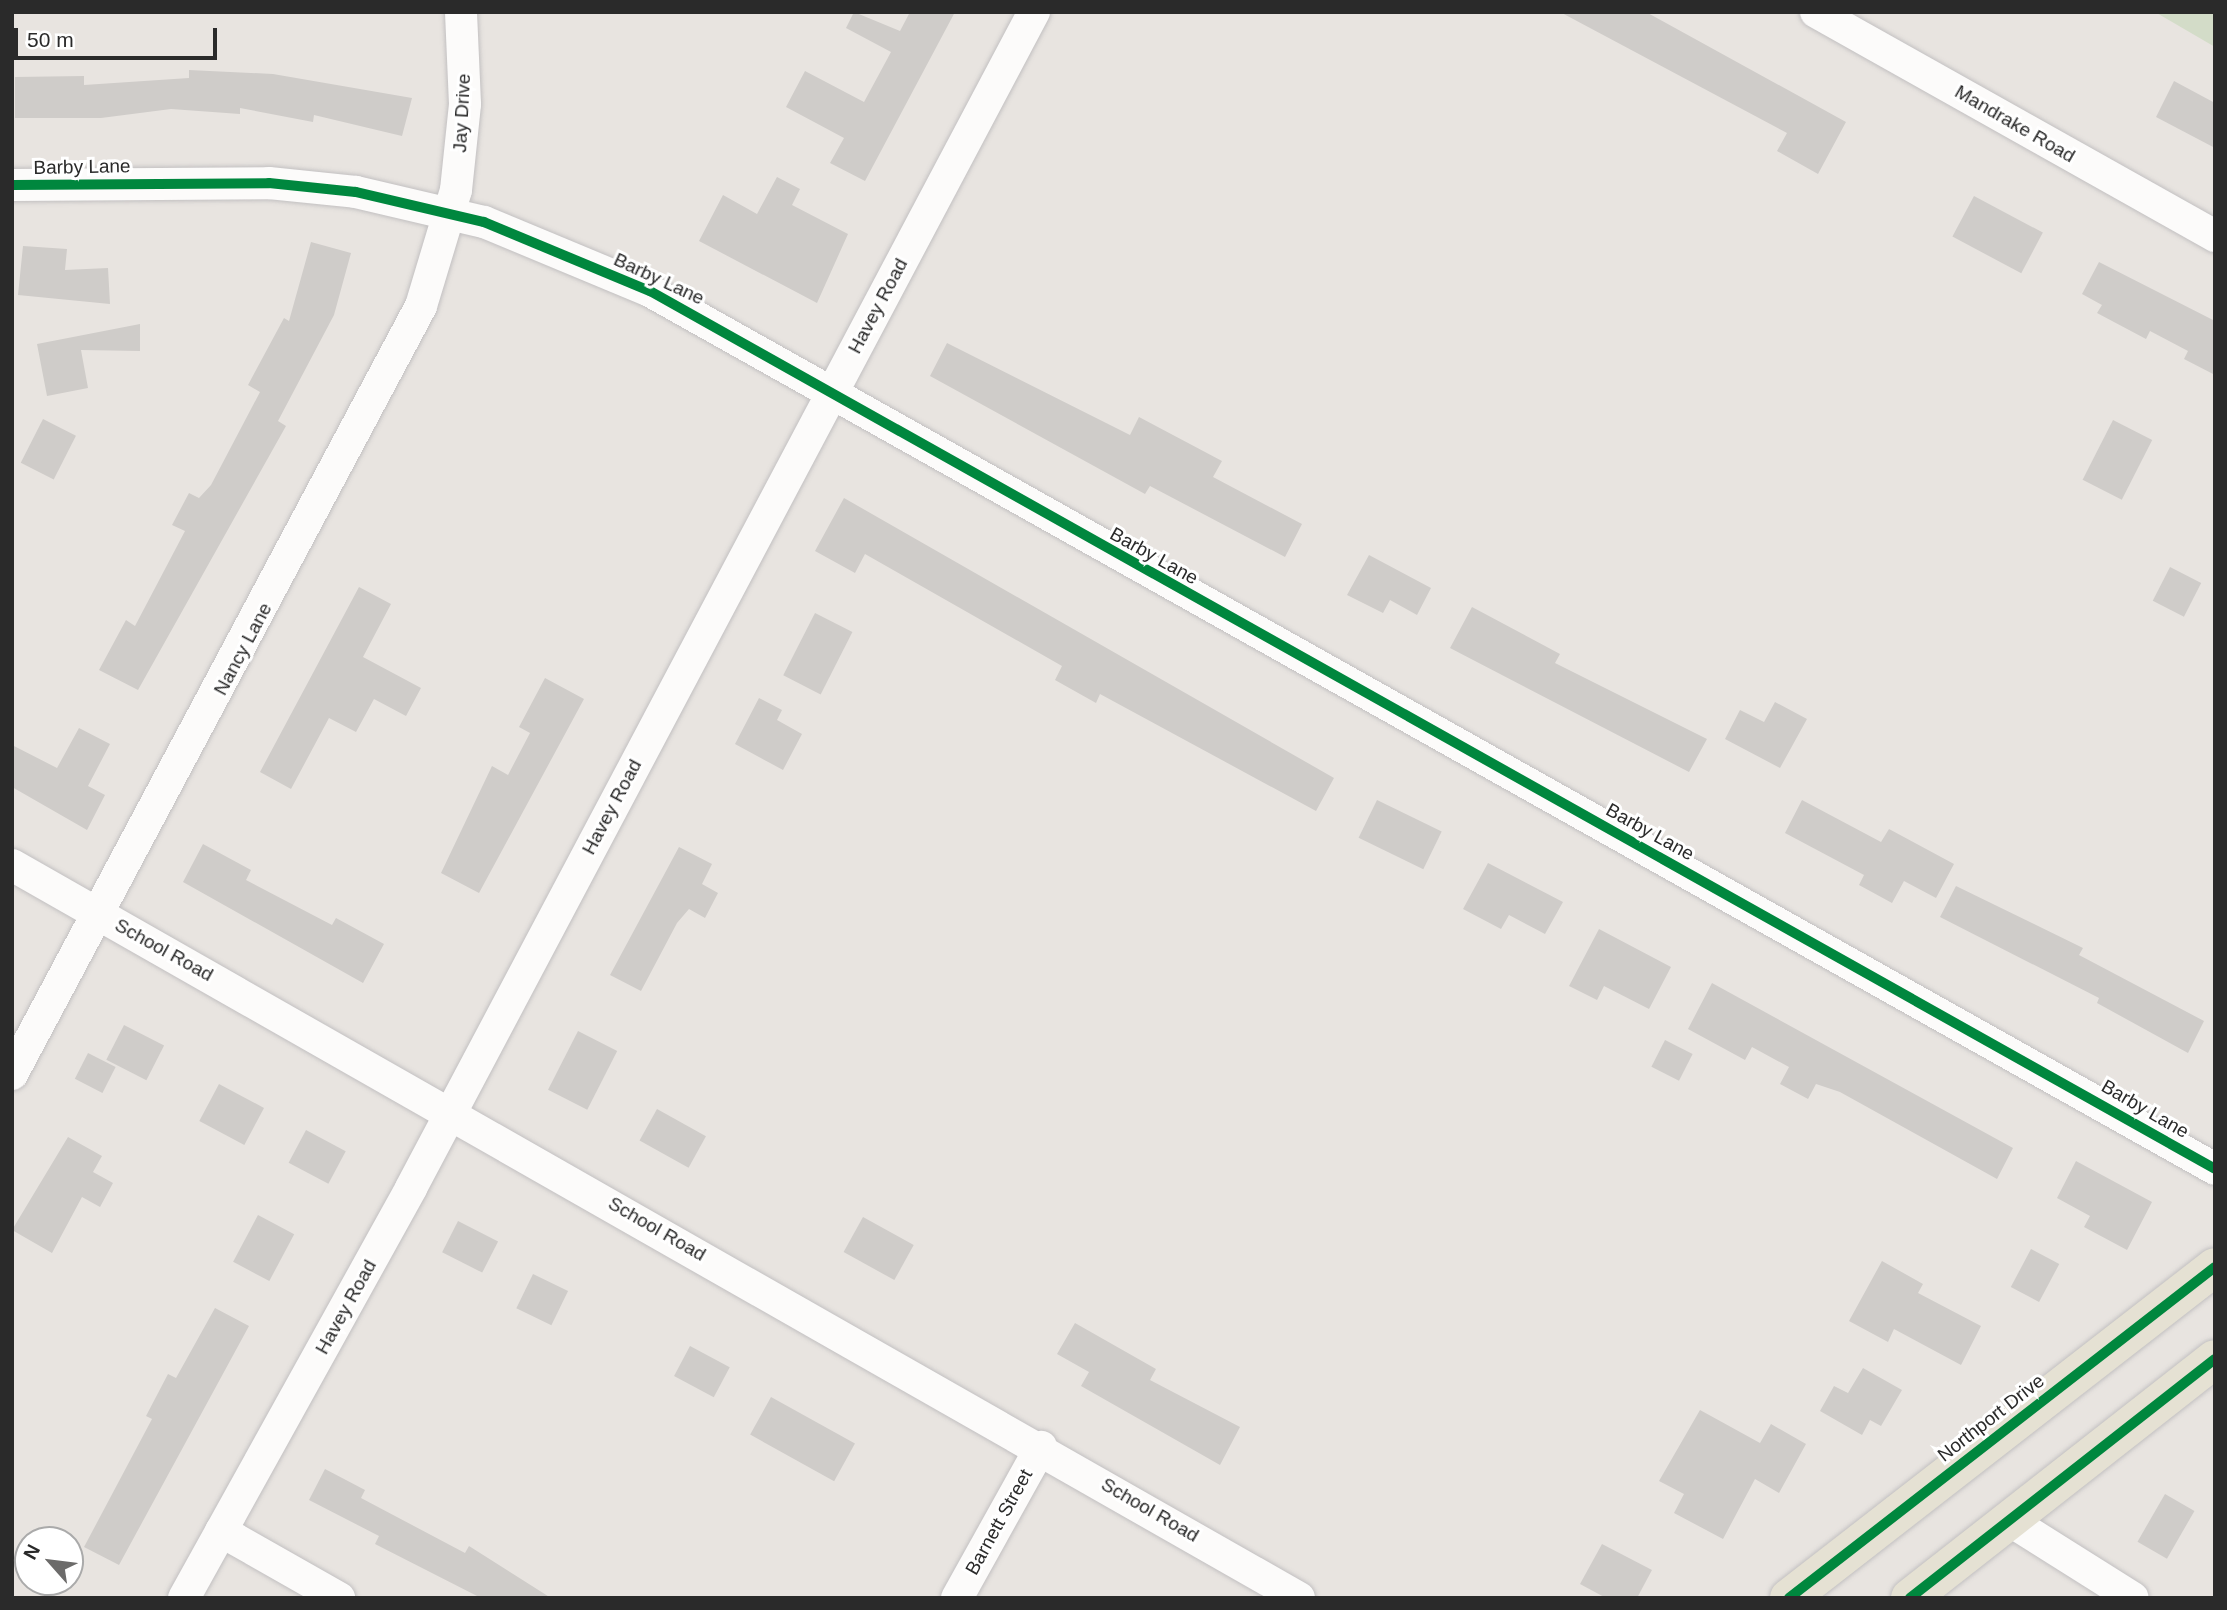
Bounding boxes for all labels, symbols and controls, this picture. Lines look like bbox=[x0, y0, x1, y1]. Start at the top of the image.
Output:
scale bar bbox=[18, 14, 220, 58]
text: 50 m bbox=[27, 28, 74, 51]
street label: Jay Drive bbox=[449, 73, 475, 153]
street label: Mandrake Road bbox=[1951, 80, 2079, 168]
street label: Barby Lane bbox=[33, 155, 131, 179]
street label: Barby Lane bbox=[610, 248, 708, 310]
street label: Havey Road bbox=[843, 254, 913, 358]
street label: Barby Lane bbox=[1106, 522, 1202, 590]
street label: Nancy Lane bbox=[209, 599, 277, 699]
street label: Havey Road bbox=[577, 755, 647, 859]
street label: Barby Lane bbox=[1602, 798, 1698, 866]
street label: School Road bbox=[111, 914, 217, 986]
street label: Barby Lane bbox=[2097, 1075, 2193, 1143]
street label: School Road bbox=[604, 1192, 710, 1266]
street label: Havey Road bbox=[311, 1256, 381, 1358]
street label: Northport Drive bbox=[1933, 1369, 2049, 1467]
street label: Barnett Street bbox=[961, 1465, 1037, 1579]
street label: School Road bbox=[1097, 1473, 1203, 1547]
north arrow bbox=[14, 1526, 84, 1596]
text: N bbox=[19, 1541, 44, 1563]

